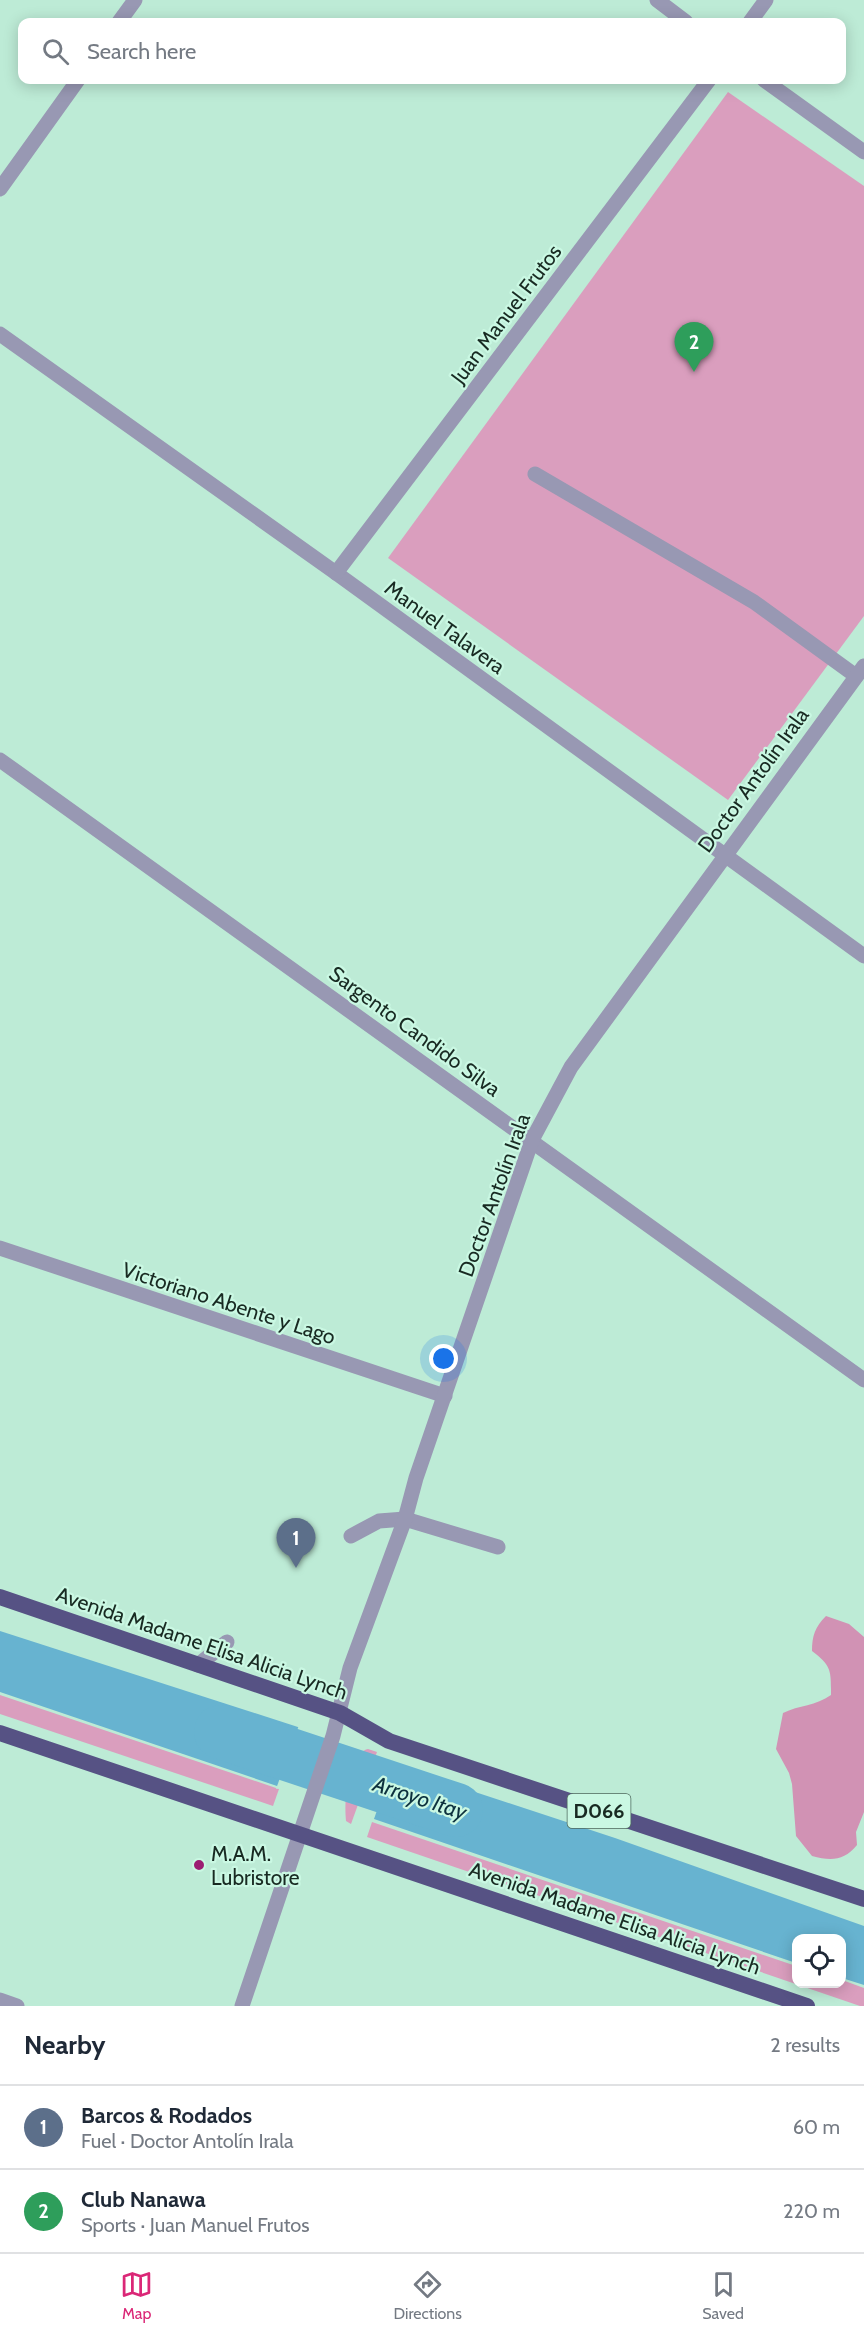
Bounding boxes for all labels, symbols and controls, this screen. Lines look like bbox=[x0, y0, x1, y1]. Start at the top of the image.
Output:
search box bbox=[18, 18, 846, 84]
icon: search bbox=[39, 35, 72, 68]
text: Search here bbox=[87, 38, 196, 65]
street label: Juan Manuel Frutos bbox=[445, 239, 567, 389]
pin: 2 bbox=[674, 322, 714, 372]
street label: Manuel Talavera bbox=[380, 575, 510, 679]
street label: Doctor Antolín Irala bbox=[692, 703, 814, 857]
street label: Sargento Candido Silva bbox=[325, 961, 505, 1101]
street label: Doctor Antolín Irala bbox=[453, 1110, 535, 1280]
street label: Victoriano Abente y Lago bbox=[119, 1257, 339, 1349]
your location bbox=[429, 1344, 458, 1373]
pin: 1 bbox=[276, 1518, 316, 1568]
street label: Avenida Madame Elisa Alicia Lynch bbox=[53, 1581, 351, 1705]
water label: Arroyo Itay bbox=[369, 1770, 471, 1826]
road number: D066 bbox=[568, 1794, 630, 1828]
place label: M.A.M. Lubristore bbox=[211, 1841, 300, 1890]
street label: Avenida Madame Elisa Alicia Lynch bbox=[466, 1856, 764, 1980]
marker: M.A.M. Lubristore bbox=[192, 1858, 206, 1872]
map controls bbox=[792, 1934, 846, 1988]
button: locate bbox=[792, 1934, 846, 1988]
text: Nearby bbox=[24, 2029, 105, 2061]
text: 2 results bbox=[770, 2033, 840, 2057]
text: Barcos & Rodados bbox=[81, 2102, 252, 2129]
text: 1 bbox=[40, 2115, 47, 2139]
text: 60 m bbox=[793, 2115, 840, 2139]
text: Fuel · Doctor Antolín Irala bbox=[81, 2129, 294, 2153]
text: Club Nanawa bbox=[81, 2186, 206, 2213]
text: 2 bbox=[38, 2199, 49, 2223]
text: 220 m bbox=[783, 2199, 840, 2223]
text: Sports · Juan Manuel Frutos bbox=[81, 2213, 310, 2237]
tab: Map bbox=[120, 2268, 153, 2323]
tab: Directions bbox=[394, 2268, 462, 2323]
tab: Saved bbox=[702, 2268, 744, 2323]

